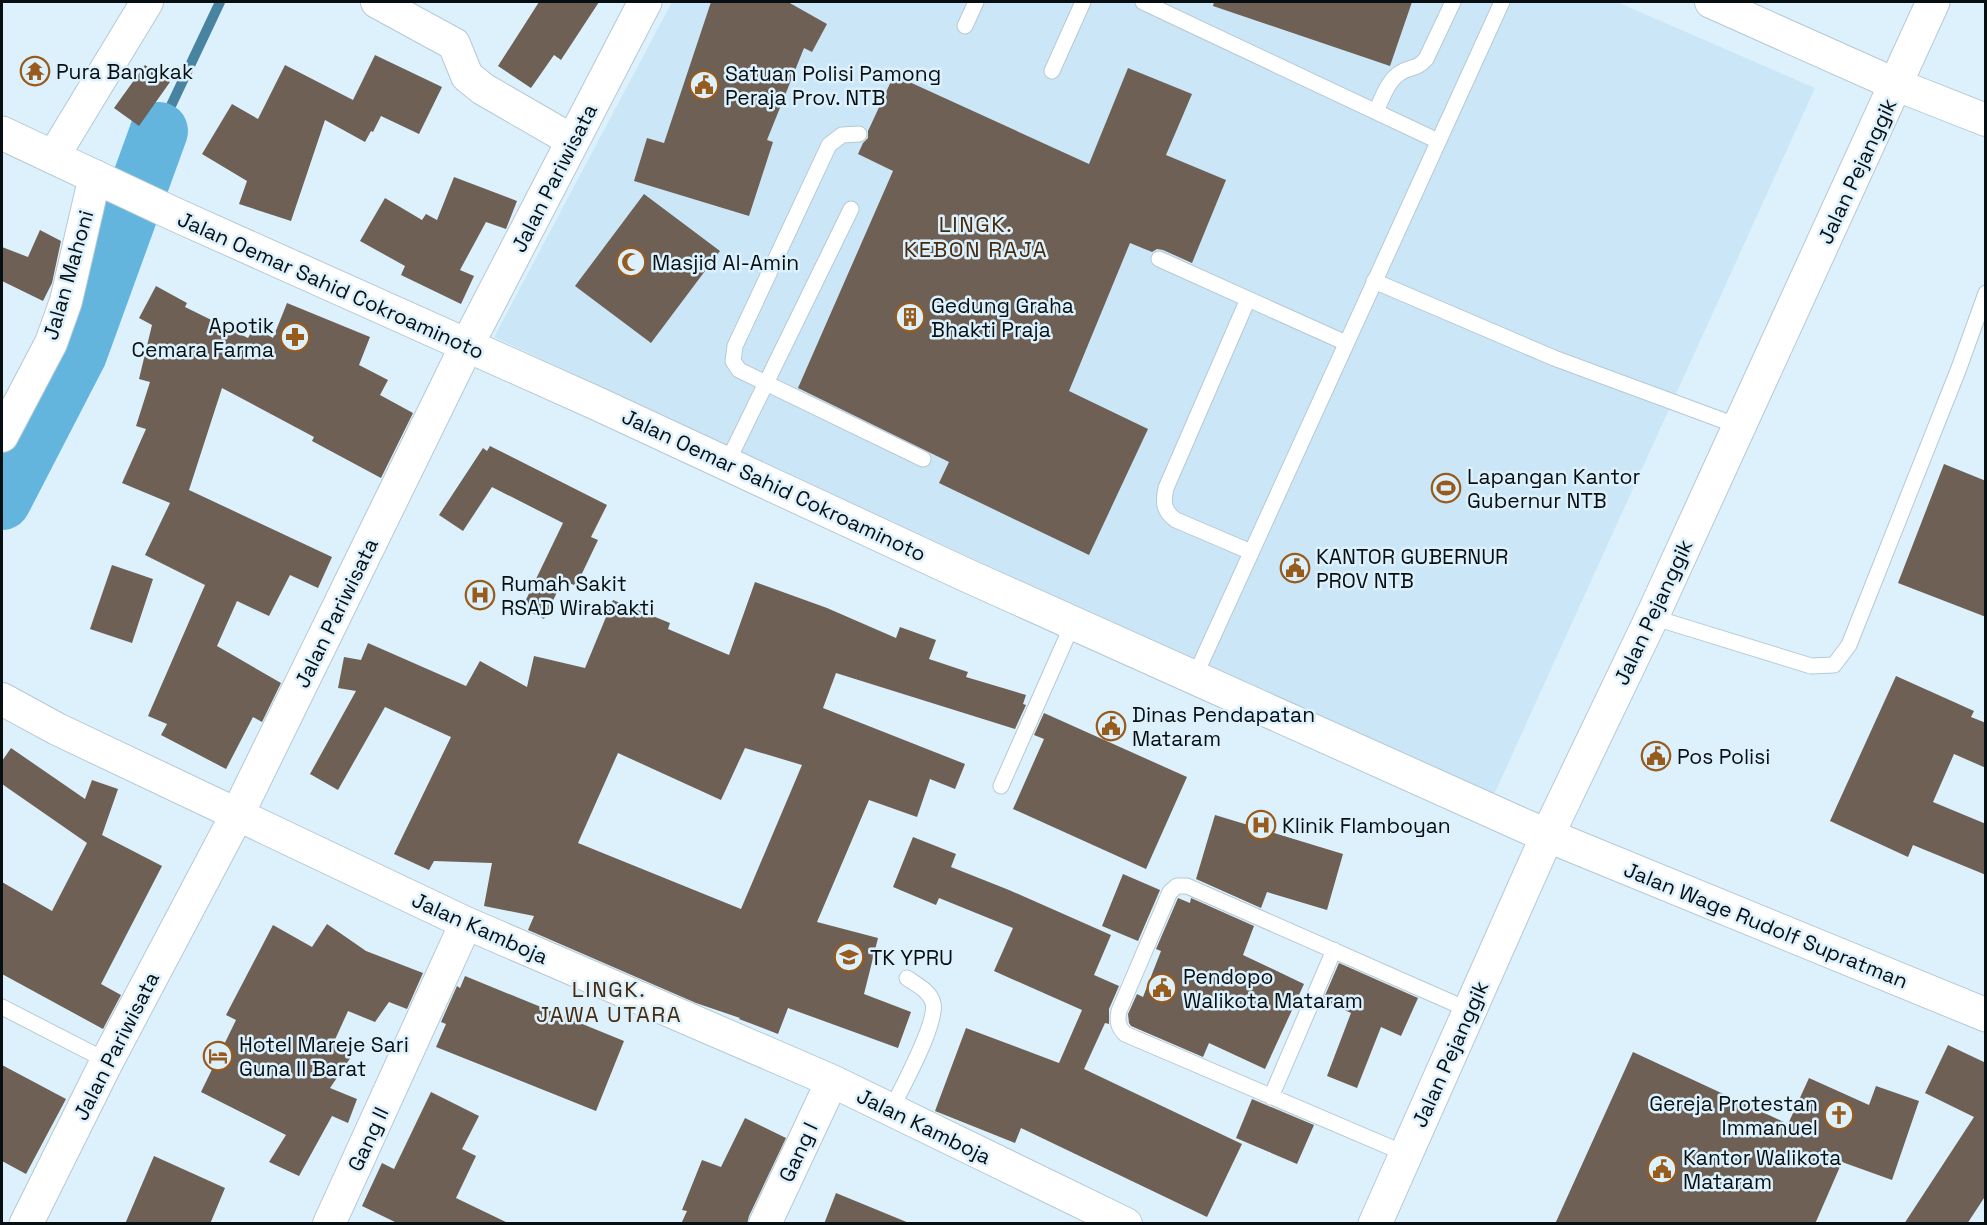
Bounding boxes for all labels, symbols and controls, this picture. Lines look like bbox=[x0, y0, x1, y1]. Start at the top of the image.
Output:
temple icon: Pura Bangkak bbox=[19, 55, 51, 87]
place label: Pura Bangkak bbox=[56, 58, 193, 85]
place label: Satuan Polisi Pamong Peraja Prov. NTB bbox=[725, 60, 941, 111]
public building icon: Satuan Polisi Pamong Peraja Prov. NTB bbox=[688, 69, 720, 101]
street label: Jalan Pejanggik bbox=[1811, 94, 1903, 248]
street label: Jalan Pariwisata bbox=[505, 99, 603, 257]
street label: Jalan Oemar Sahid Cokroaminoto bbox=[174, 205, 488, 365]
street label: Jalan Mahoni bbox=[37, 207, 99, 343]
district label: LINGK. KEBON RAJA bbox=[904, 210, 1048, 263]
mosque icon: Masjid Al-Amin bbox=[615, 246, 647, 278]
place label: Masjid Al-Amin bbox=[652, 249, 799, 276]
place label: Gedung Graha Bhakti Praja bbox=[931, 292, 1074, 343]
building icon: Gedung Graha Bhakti Praja bbox=[894, 301, 926, 333]
place label: Apotik Cemara Farma bbox=[132, 312, 274, 363]
pharmacy icon: Apotik Cemara Farma bbox=[279, 321, 311, 353]
street label: Jalan Oemar Sahid Cokroaminoto bbox=[618, 402, 930, 568]
place label: Lapangan Kantor Gubernur NTB bbox=[1467, 463, 1641, 514]
sports icon: Lapangan Kantor Gubernur NTB bbox=[1430, 472, 1462, 504]
street label: Jalan Pariwisata bbox=[288, 534, 384, 692]
street label: Jalan Pejanggik bbox=[1607, 535, 1699, 689]
place label: KANTOR GUBERNUR PROV NTB bbox=[1316, 543, 1508, 594]
public building icon: KANTOR GUBERNUR PROV NTB bbox=[1279, 552, 1311, 584]
place label: Rumah Sakit RSAD Wirabakti bbox=[501, 570, 654, 621]
hospital icon: Rumah Sakit RSAD Wirabakti bbox=[464, 579, 496, 611]
place label: Dinas Pendapatan Mataram bbox=[1132, 701, 1315, 752]
public building icon: Dinas Pendapatan Mataram bbox=[1095, 710, 1127, 742]
public building icon: Pos Polisi bbox=[1640, 740, 1672, 772]
place label: Pos Polisi bbox=[1677, 743, 1770, 770]
hospital icon: Klinik Flamboyan bbox=[1245, 809, 1277, 841]
place label: Klinik Flamboyan bbox=[1282, 812, 1451, 839]
street label: Jalan Wage Rudolf Supratman bbox=[1620, 856, 1912, 994]
street label: Jalan Kamboja bbox=[408, 886, 552, 970]
school or university icon: TK YPRU bbox=[833, 941, 865, 973]
place label: TK YPRU bbox=[870, 944, 953, 971]
place label: Pendopo Walikota Mataram bbox=[1183, 963, 1363, 1014]
street label: Jalan Pariwisata bbox=[67, 967, 165, 1125]
public building icon: Pendopo Walikota Mataram bbox=[1146, 972, 1178, 1004]
district label: LINGK. JAWA UTARA bbox=[536, 975, 682, 1028]
street label: Jalan Pejanggik bbox=[1406, 976, 1494, 1132]
place label: Hotel Mareje Sari Guna II Barat bbox=[239, 1031, 409, 1082]
hotel icon: Hotel Mareje Sari Guna II Barat bbox=[202, 1040, 234, 1072]
street label: Jalan Kamboja bbox=[852, 1082, 996, 1170]
place label: Gereja Protestan Immanuel bbox=[1649, 1090, 1818, 1141]
church icon: Gereja Protestan Immanuel bbox=[1823, 1099, 1855, 1131]
street label: Gang II bbox=[341, 1103, 395, 1175]
street label: Gang I bbox=[772, 1118, 824, 1186]
place label: Kantor Walikota Mataram bbox=[1683, 1144, 1841, 1195]
public building icon: Kantor Walikota Mataram bbox=[1646, 1153, 1678, 1185]

